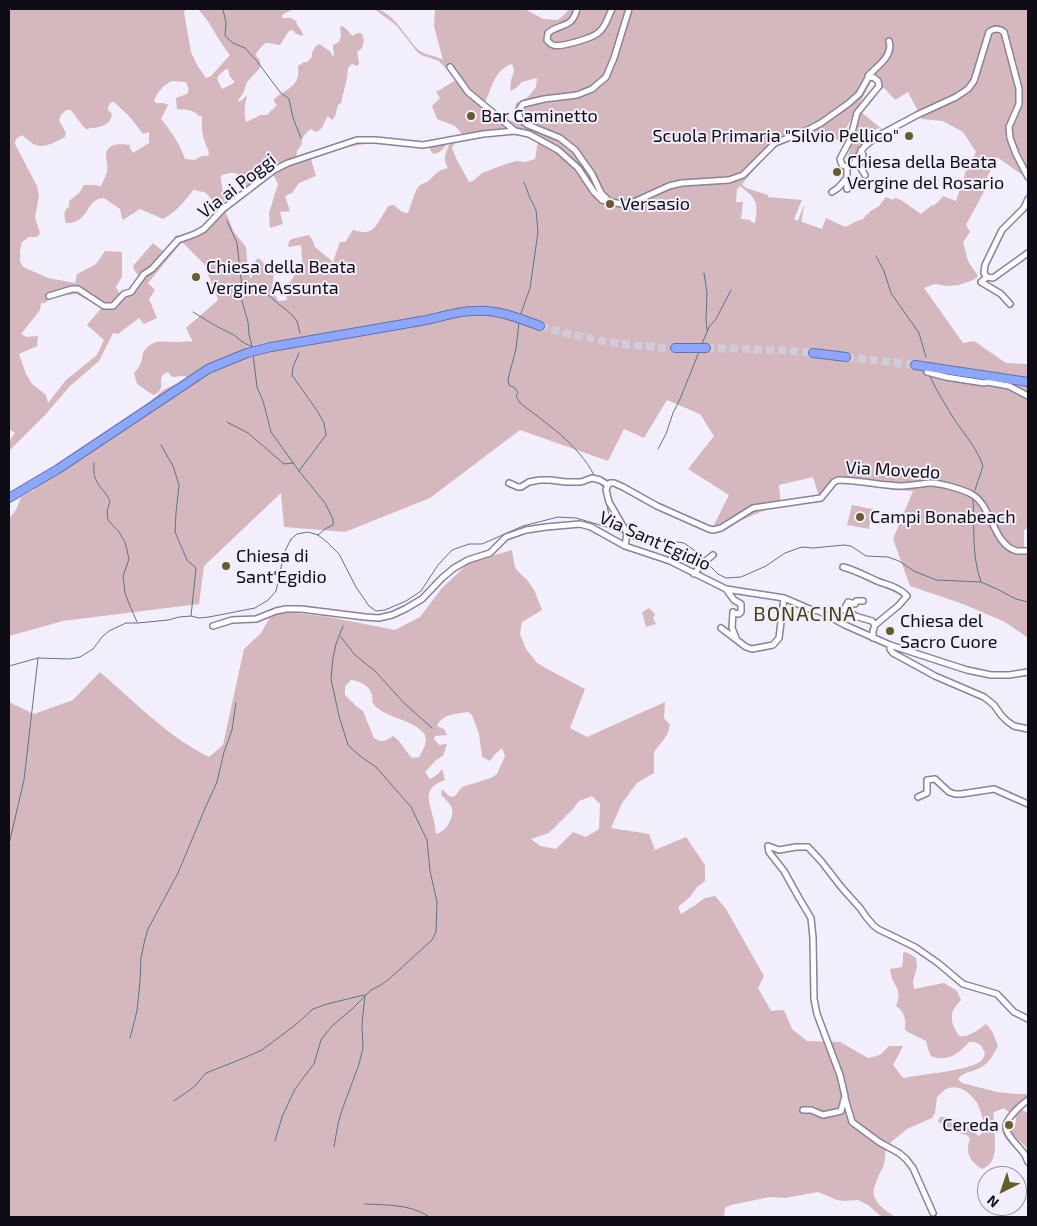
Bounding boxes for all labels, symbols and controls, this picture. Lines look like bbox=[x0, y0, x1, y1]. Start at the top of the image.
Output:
place label: Bar Caminetto bbox=[481, 105, 598, 127]
marker: Bar Caminetto bbox=[465, 110, 477, 122]
place label: Scuola Primaria "Silvio Pellico" bbox=[652, 125, 899, 147]
marker: Scuola Primaria "Silvio Pellico" bbox=[903, 130, 915, 142]
street label: Via ai Poggi bbox=[194, 149, 280, 223]
place label: Chiesa della Beata Vergine del Rosario bbox=[847, 151, 1004, 193]
marker: Chiesa della Beata Vergine del Rosario bbox=[831, 166, 843, 178]
place label: Versasio bbox=[620, 193, 690, 215]
marker: Versasio bbox=[604, 198, 616, 210]
place label: Chiesa della Beata Vergine Assunta bbox=[206, 256, 356, 298]
marker: Chiesa della Beata Vergine Assunta bbox=[190, 271, 202, 283]
street label: Via Movedo bbox=[845, 457, 941, 483]
place label: Campi Bonabeach bbox=[870, 506, 1016, 528]
street label: Via Sant'Egidio bbox=[596, 507, 714, 575]
marker: Campi Bonabeach bbox=[854, 511, 866, 523]
place label: Chiesa di Sant'Egidio bbox=[236, 545, 327, 588]
marker: Chiesa di Sant'Egidio bbox=[220, 560, 232, 572]
district label: BONACINA bbox=[752, 602, 858, 626]
place label: Chiesa del Sacro Cuore bbox=[900, 610, 997, 652]
marker: Chiesa del Sacro Cuore bbox=[884, 625, 896, 637]
place label: Cereda bbox=[942, 1114, 999, 1136]
marker: Cereda bbox=[1003, 1119, 1015, 1131]
north arrow bbox=[977, 1166, 1027, 1216]
text: N bbox=[983, 1192, 1002, 1212]

